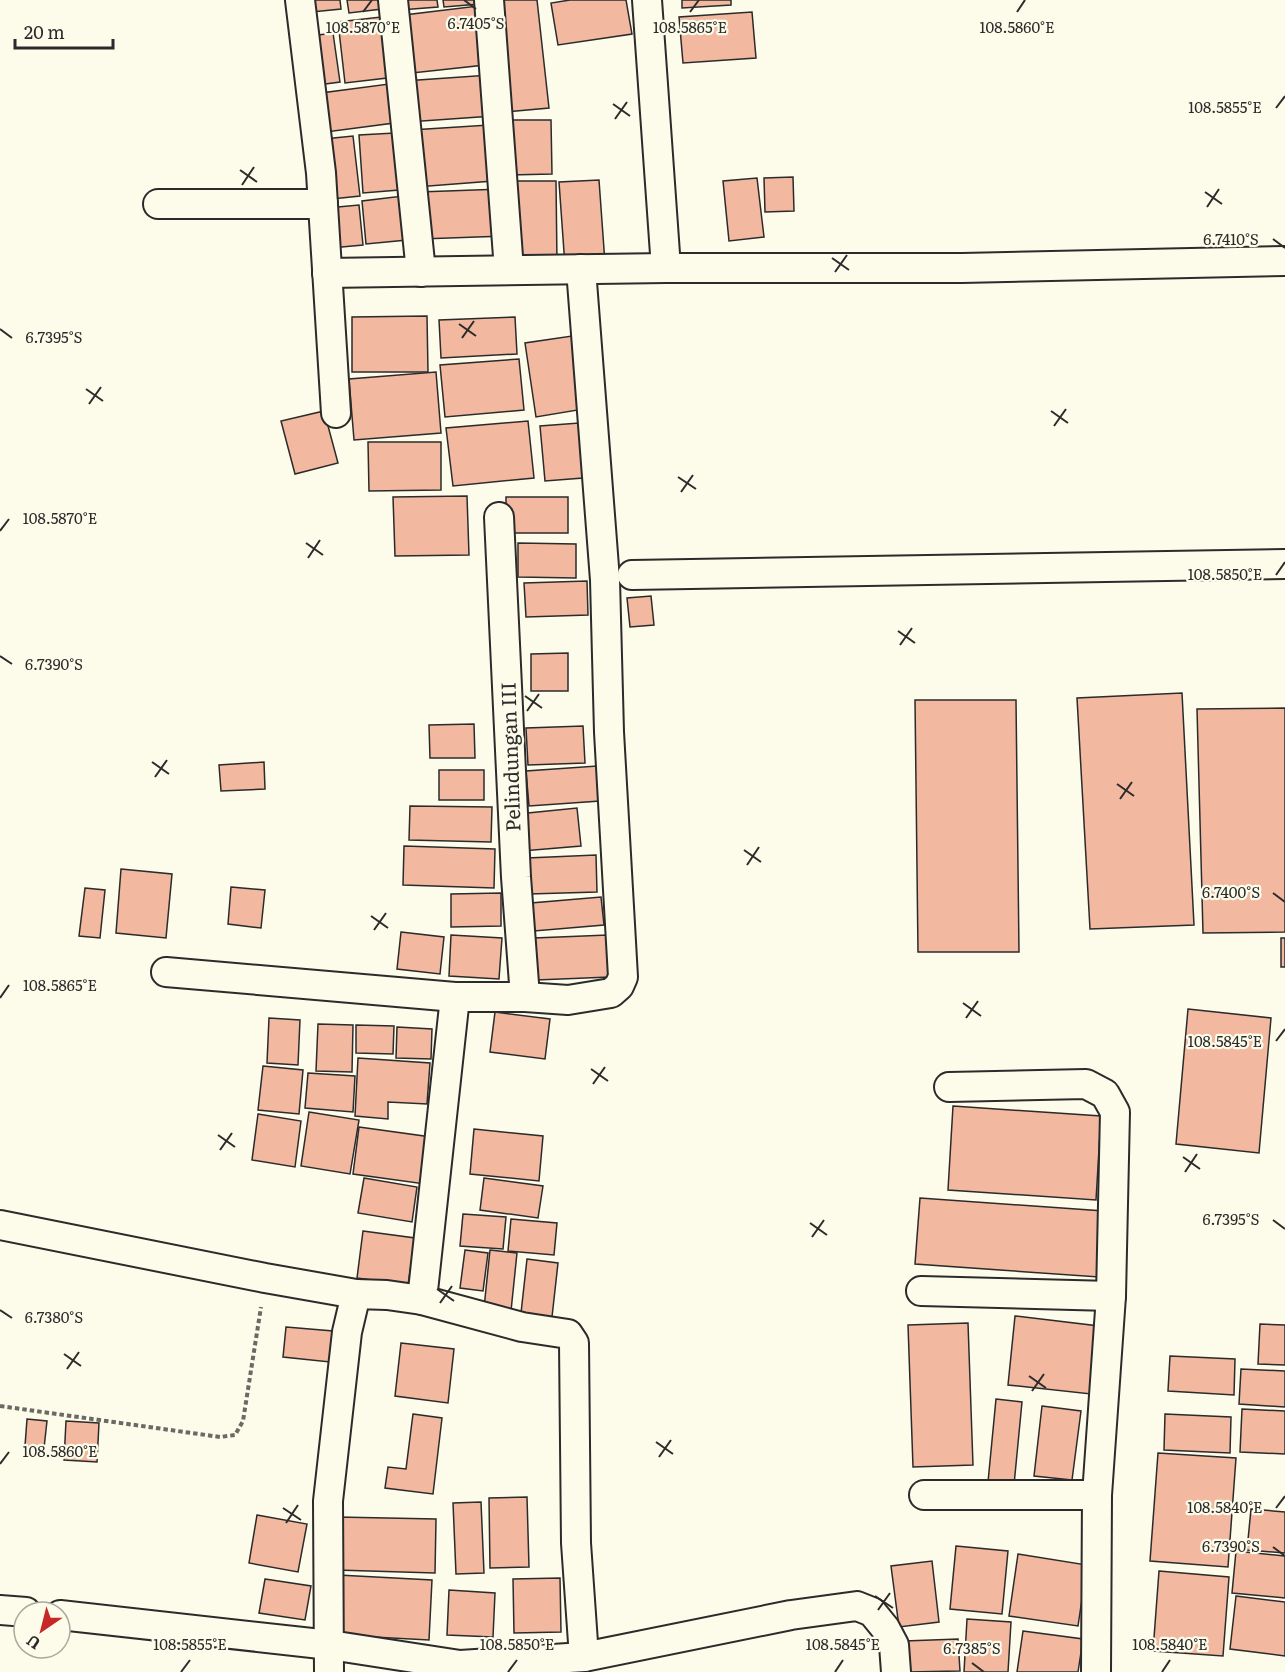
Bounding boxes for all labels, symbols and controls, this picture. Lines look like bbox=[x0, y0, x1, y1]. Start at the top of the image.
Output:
text: 6.7405°S bbox=[447, 11, 505, 34]
scale bar bbox=[15, 12, 112, 50]
text: 108.5870°E bbox=[326, 15, 400, 38]
text: 108.5865°E bbox=[653, 15, 727, 38]
text: 108.5860°E bbox=[979, 15, 1055, 38]
text: 20 m bbox=[24, 18, 65, 45]
text: 108.5855°E bbox=[1188, 95, 1262, 118]
text: 6.7410°S bbox=[1203, 227, 1259, 250]
text: 6.7395°S bbox=[25, 325, 83, 348]
text: 108.5870°E bbox=[23, 506, 97, 529]
text: 108.5850°E bbox=[1188, 562, 1262, 585]
text: 6.7390°S bbox=[25, 652, 83, 675]
street label: Pelindungan III bbox=[491, 682, 527, 832]
text: 6.7400°S bbox=[1202, 880, 1260, 903]
text: 108.5865°E bbox=[23, 973, 97, 996]
text: 108.5845°E bbox=[1188, 1029, 1262, 1052]
text: 6.7395°S bbox=[1202, 1207, 1260, 1230]
text: 6.7380°S bbox=[25, 1305, 83, 1328]
text: 108.5860°E bbox=[22, 1439, 98, 1462]
text: 108.5840°E bbox=[1187, 1495, 1263, 1518]
text: 6.7390°S bbox=[1202, 1534, 1260, 1557]
north arrow bbox=[12, 1600, 72, 1660]
text: U bbox=[20, 1629, 45, 1657]
text: 108.5855°E bbox=[153, 1632, 227, 1655]
text: 108.5850°E bbox=[480, 1632, 554, 1655]
text: 108.5845°E bbox=[806, 1632, 880, 1655]
text: 108.5840°E bbox=[1132, 1632, 1208, 1655]
text: 6.7385°S bbox=[943, 1636, 1001, 1659]

